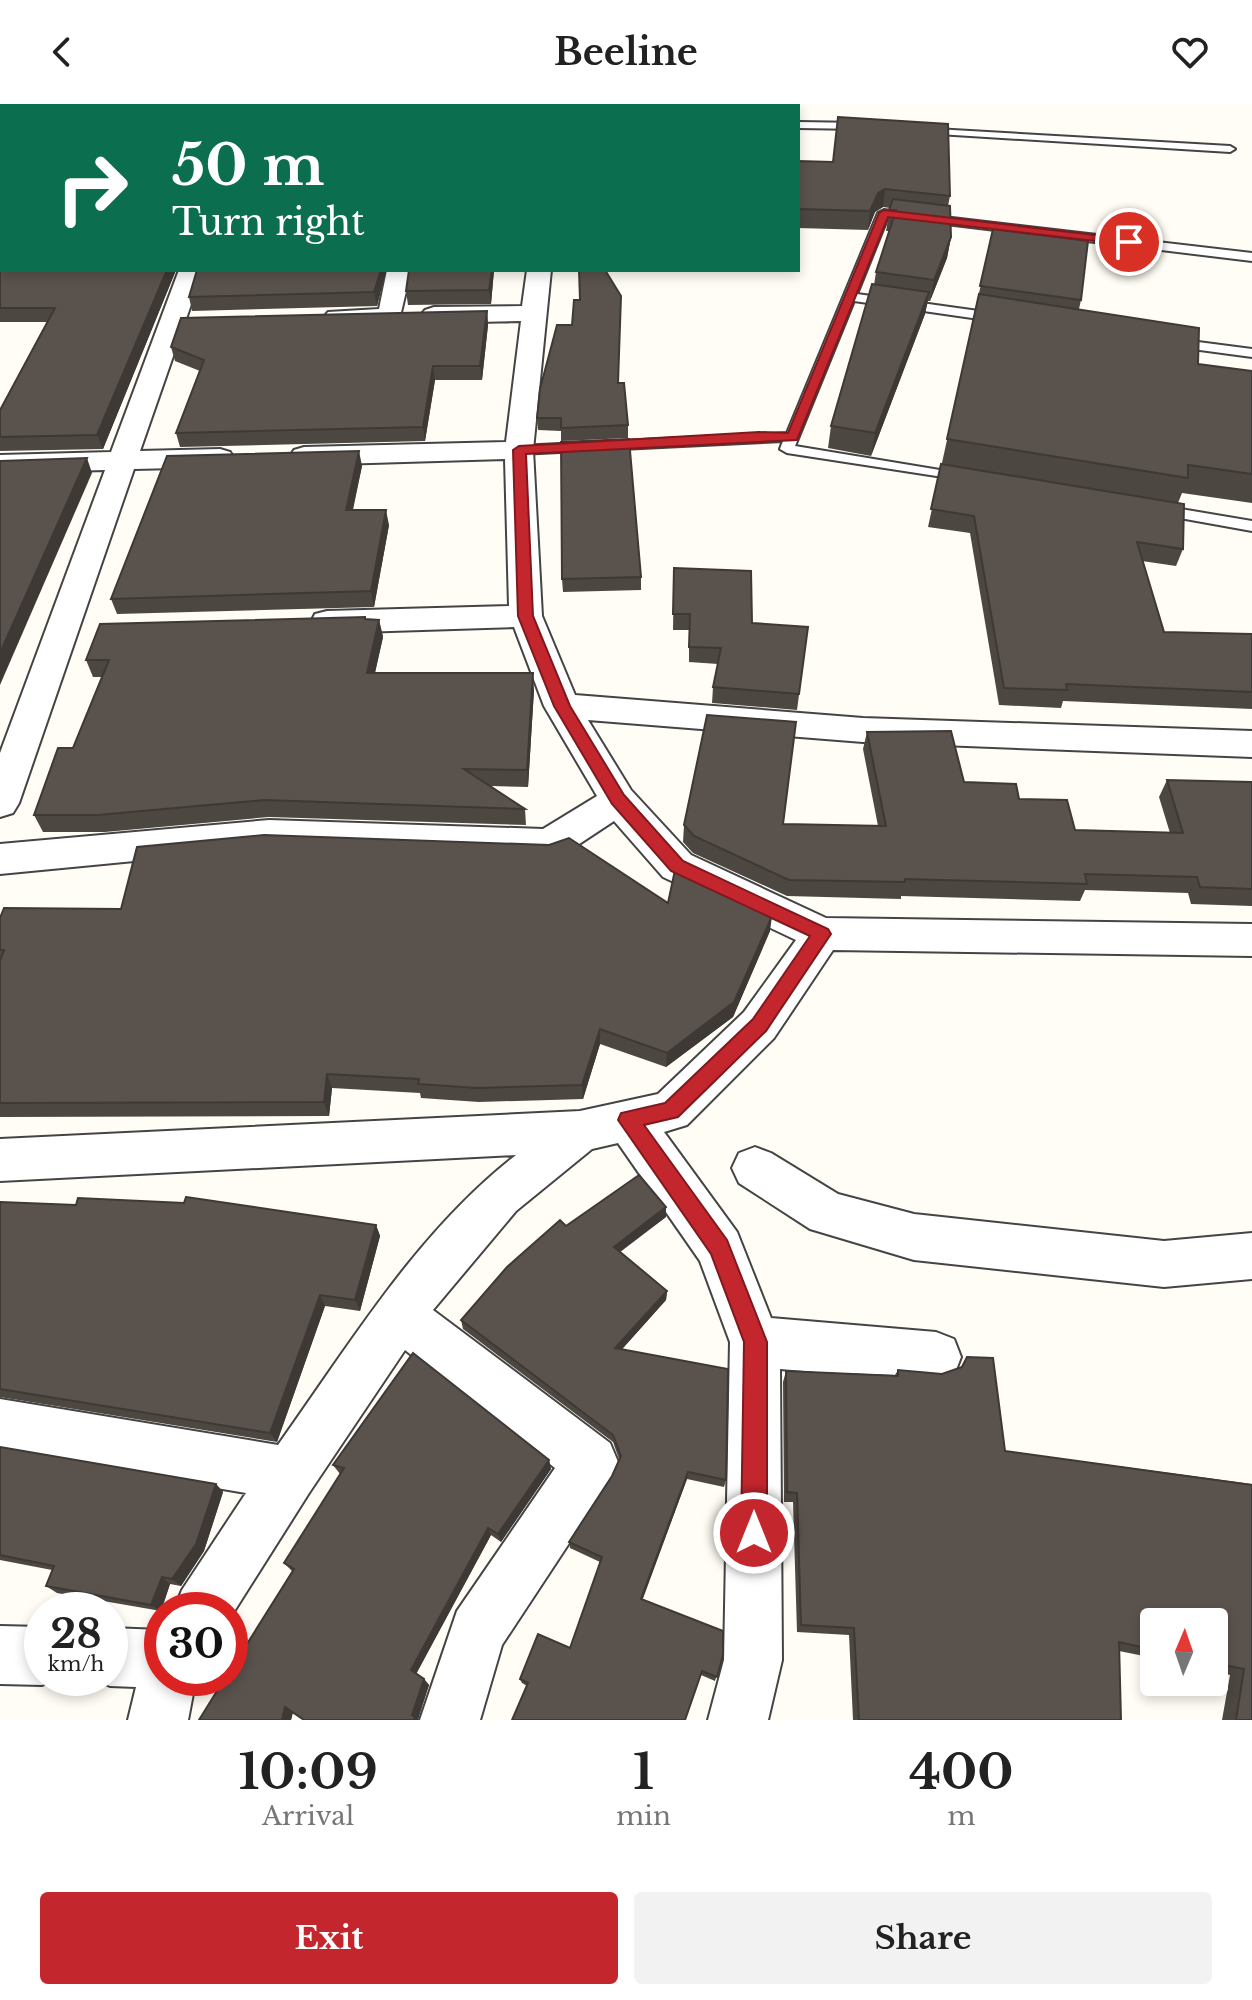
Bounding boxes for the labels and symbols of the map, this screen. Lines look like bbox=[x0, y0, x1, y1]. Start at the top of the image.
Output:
pin bbox=[1095, 208, 1163, 276]
position arrow bbox=[712, 1491, 796, 1575]
speed limit sign: 30 bbox=[144, 1592, 248, 1696]
north arrow bbox=[1140, 1608, 1228, 1696]

